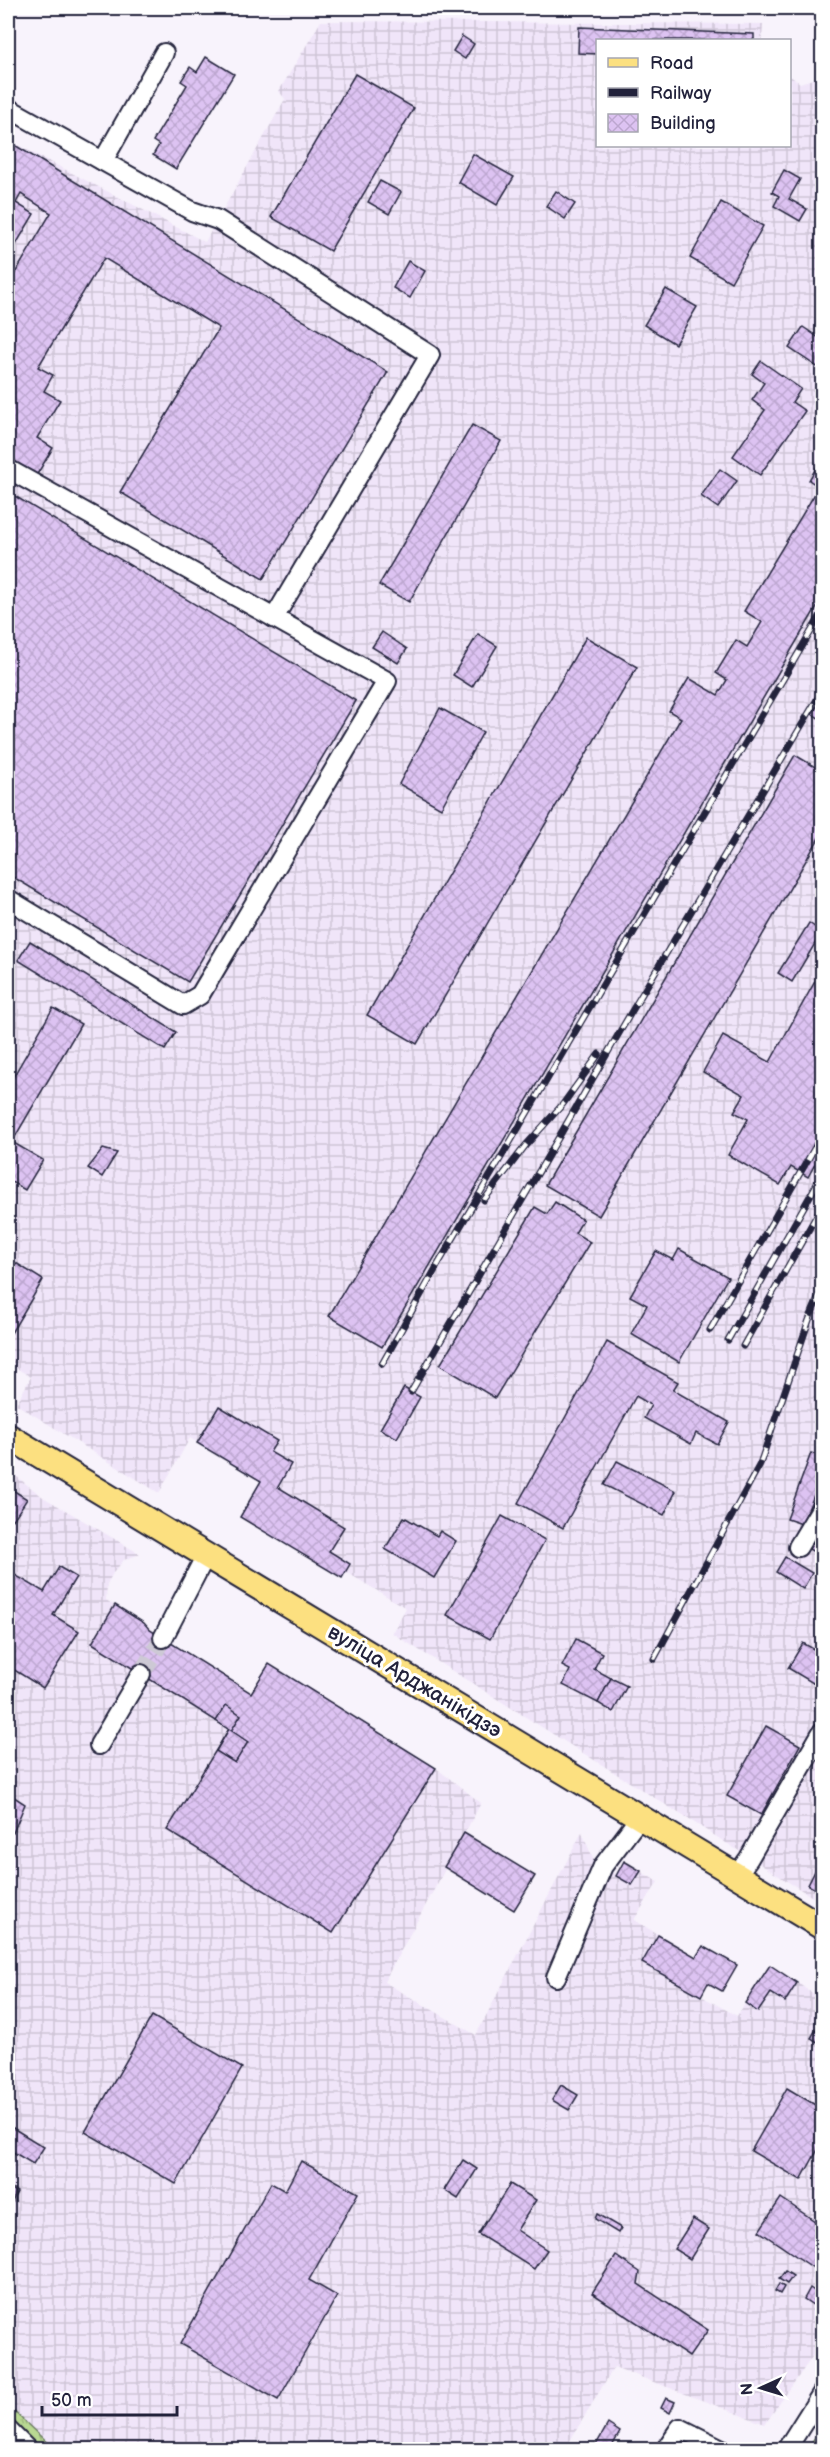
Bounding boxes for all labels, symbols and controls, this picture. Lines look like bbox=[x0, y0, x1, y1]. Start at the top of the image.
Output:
legend bbox=[596, 39, 791, 147]
text: Road bbox=[650, 53, 694, 74]
text: Railway bbox=[650, 83, 712, 104]
text: Building bbox=[650, 113, 716, 134]
street label: вуліца Арджанікідзэ bbox=[323, 1620, 506, 1743]
north arrow bbox=[731, 2358, 791, 2418]
scale bar bbox=[42, 2379, 177, 2417]
text: N bbox=[738, 2382, 757, 2396]
text: 50 m bbox=[51, 2390, 92, 2411]

